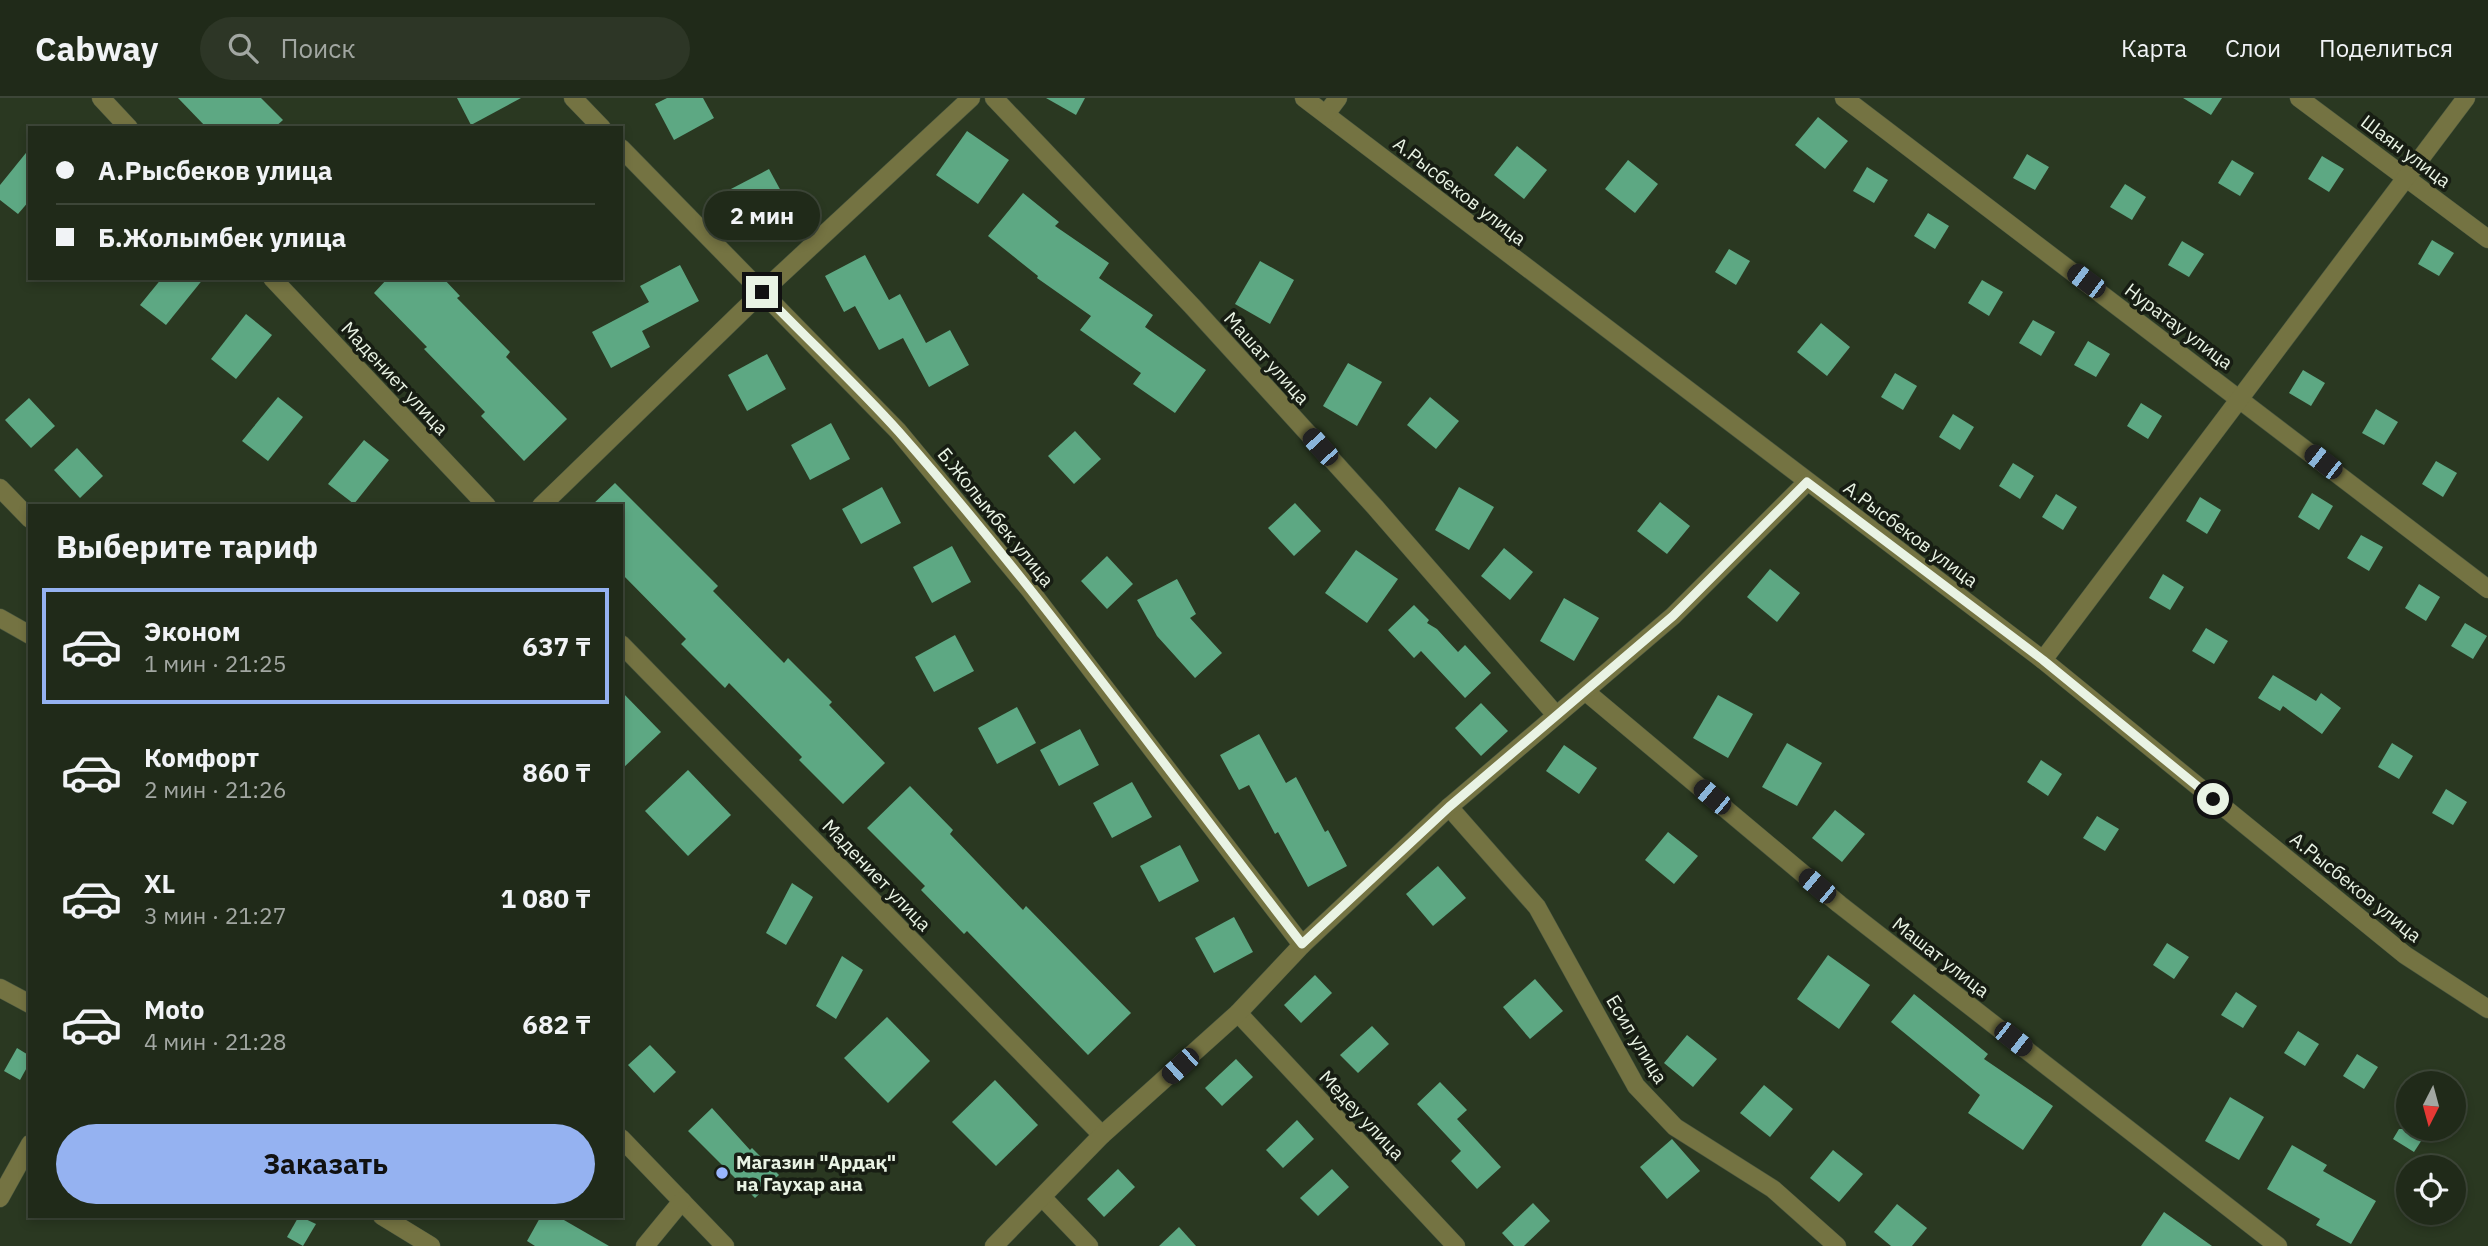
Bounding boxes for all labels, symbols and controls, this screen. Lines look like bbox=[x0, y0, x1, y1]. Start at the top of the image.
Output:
search box bbox=[200, 17, 690, 80]
text: Cabway bbox=[35, 27, 158, 70]
icon: search bbox=[224, 29, 262, 67]
text: Поиск bbox=[280, 31, 356, 65]
text: Карта bbox=[2121, 32, 2187, 64]
text: Слои bbox=[2225, 32, 2281, 64]
text: Поделиться bbox=[2319, 32, 2453, 64]
street label: Шаян улица bbox=[2356, 109, 2456, 193]
street label: А.Рысбеков улица bbox=[1389, 132, 1531, 250]
text: А.Рысбеков улица bbox=[98, 153, 332, 187]
callout: 2 мин bbox=[704, 190, 820, 240]
text: 2 мин bbox=[730, 200, 794, 230]
text: Б.Жолымбек улица bbox=[98, 220, 346, 254]
car bbox=[2063, 260, 2110, 302]
route end bbox=[746, 276, 778, 308]
street label: Нуратау улица bbox=[2120, 278, 2238, 374]
street label: Машат улица bbox=[1219, 307, 1315, 409]
street label: Мадениет улица bbox=[336, 316, 454, 440]
car bbox=[1299, 424, 1342, 470]
car bbox=[2300, 441, 2347, 483]
street label: Б.Жолымбек улица bbox=[933, 443, 1059, 591]
street label: А.Рысбеков улица bbox=[1839, 476, 1983, 592]
text: Выберите тариф bbox=[56, 525, 318, 567]
text: Эконом bbox=[144, 614, 241, 648]
icon: car bbox=[60, 615, 123, 678]
text: 637 ₸ bbox=[522, 629, 591, 663]
text: 1 мин · 21:25 bbox=[144, 648, 287, 678]
text: Комфорт bbox=[144, 740, 259, 774]
icon: car bbox=[60, 741, 123, 804]
text: 860 ₸ bbox=[522, 755, 591, 789]
text: 2 мин · 21:26 bbox=[144, 774, 287, 804]
car bbox=[1690, 775, 1735, 819]
route start bbox=[2197, 783, 2229, 815]
street label: Мадениет улица bbox=[818, 814, 936, 936]
street label: А.Рысбеков улица bbox=[2285, 827, 2427, 947]
car bbox=[1795, 864, 1840, 908]
text: XL bbox=[144, 866, 175, 900]
icon: car bbox=[60, 867, 123, 930]
text: 1 080 ₸ bbox=[501, 881, 591, 915]
text: 3 мин · 21:27 bbox=[144, 900, 287, 930]
street label: Машат улица bbox=[1888, 912, 1994, 1002]
street label: Есил улица bbox=[1601, 990, 1673, 1088]
text: Moto bbox=[144, 992, 204, 1026]
icon: car bbox=[60, 993, 123, 1056]
text: 682 ₸ bbox=[522, 1007, 591, 1041]
car bbox=[1990, 1018, 2037, 1060]
text: 4 мин · 21:28 bbox=[144, 1026, 287, 1056]
car bbox=[1158, 1044, 1203, 1088]
street label: Медеу улица bbox=[1314, 1065, 1410, 1165]
north arrow bbox=[2396, 1071, 2466, 1141]
map controls bbox=[2396, 1071, 2466, 1225]
button: Заказать bbox=[56, 1124, 595, 1204]
place label: Магазин "Ардақ" на Гаухар ана bbox=[736, 1150, 896, 1196]
button: locate bbox=[2396, 1155, 2466, 1225]
marker: Магазин "Ардақ" на Гаухар ана bbox=[714, 1165, 730, 1181]

